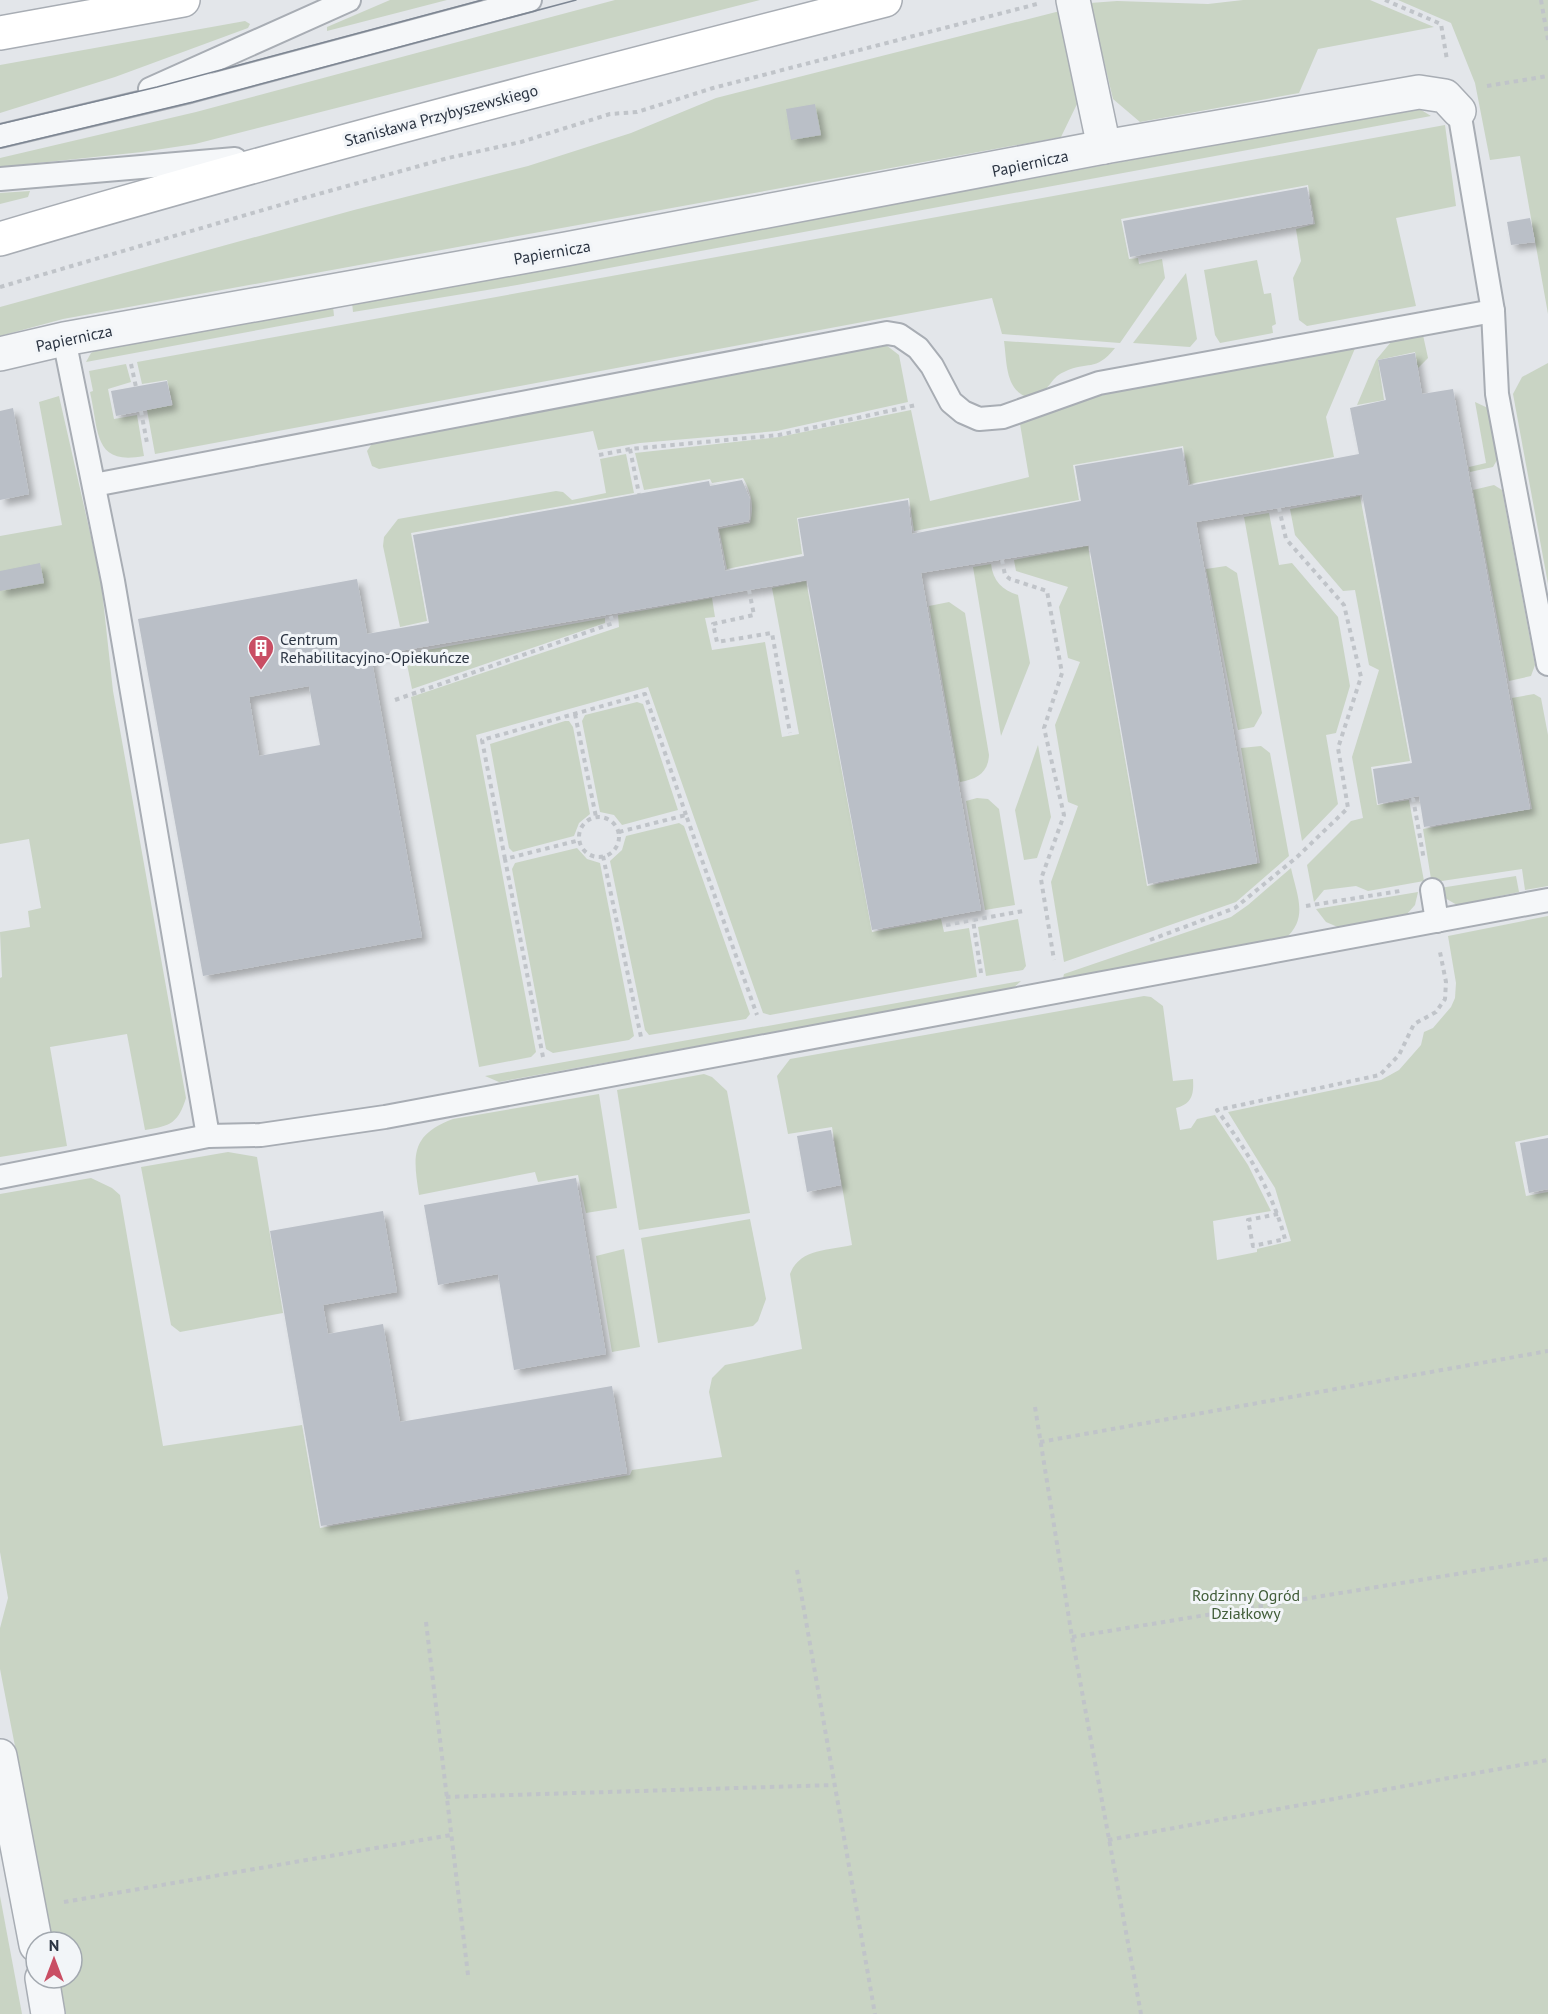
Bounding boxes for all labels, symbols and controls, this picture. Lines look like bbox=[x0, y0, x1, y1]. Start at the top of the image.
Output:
street label: Stanisława Przybyszewskiego bbox=[342, 80, 540, 150]
street label: Papiernicza bbox=[990, 145, 1070, 181]
street label: Papiernicza bbox=[512, 235, 592, 269]
street label: Papiernicza bbox=[34, 320, 114, 356]
place label: Centrum Rehabilitacyjno-Opiekuńcze bbox=[280, 629, 470, 667]
building icon: Centrum Rehabilitacyjno-Opiekuńcze bbox=[246, 633, 276, 671]
park label: Rodzinny Ogród Działkowy bbox=[1192, 1585, 1300, 1623]
north arrow bbox=[24, 1930, 84, 1990]
text: N bbox=[49, 1935, 59, 1955]

